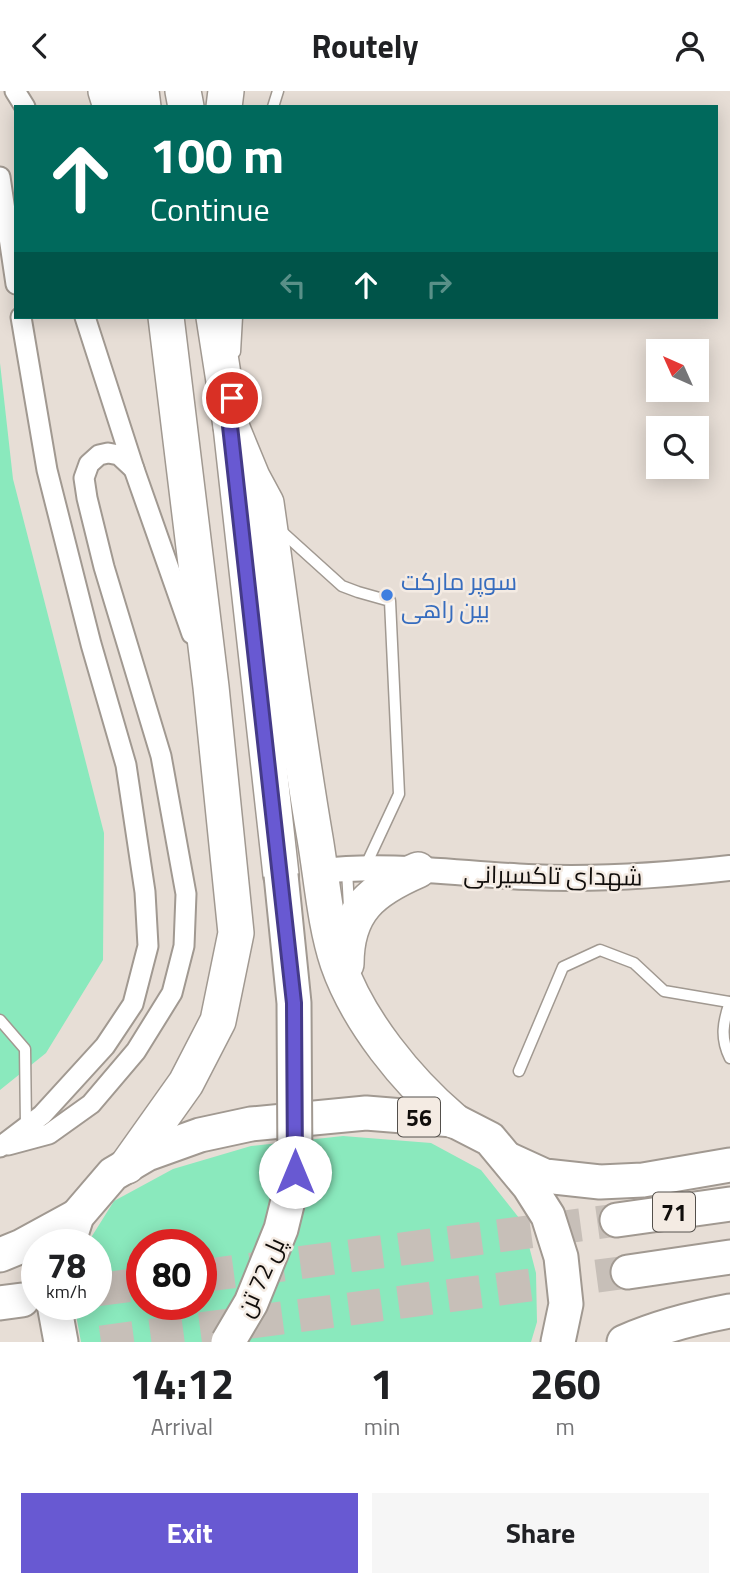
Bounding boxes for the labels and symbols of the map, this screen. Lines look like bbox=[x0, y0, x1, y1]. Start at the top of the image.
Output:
north arrow bbox=[646, 339, 709, 403]
pin bbox=[202, 368, 262, 428]
place label: سوپر مارکت بین راهی bbox=[401, 563, 517, 627]
marker: سوپر مارکت بین راهی bbox=[379, 587, 395, 603]
street label: شهدای تاکسیرانی bbox=[463, 855, 643, 895]
road number: 56 bbox=[398, 1098, 440, 1137]
position arrow bbox=[258, 1135, 332, 1209]
road number: 71 bbox=[653, 1193, 695, 1231]
speed limit sign: 80 bbox=[126, 1229, 217, 1320]
street label: پل 72 تن bbox=[227, 1231, 294, 1323]

